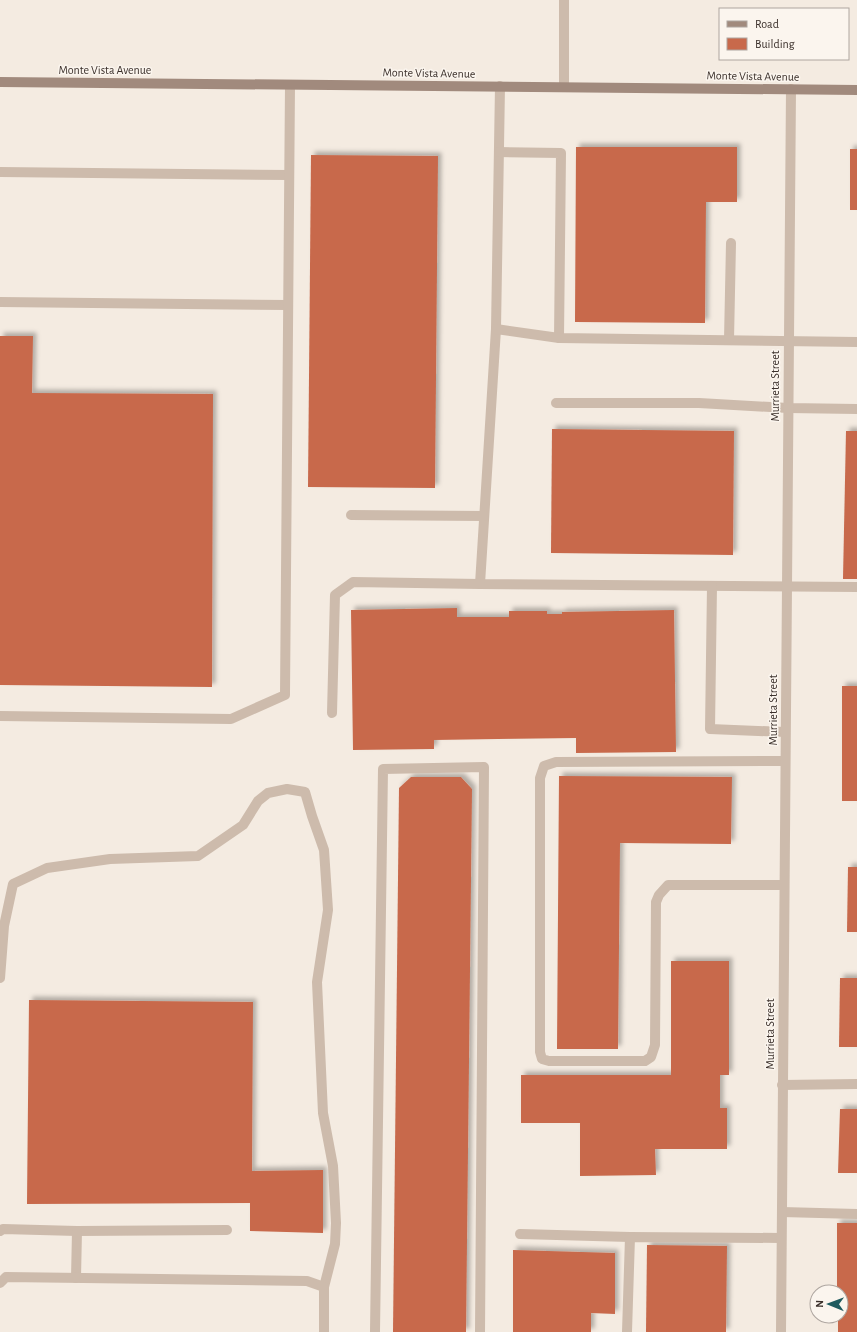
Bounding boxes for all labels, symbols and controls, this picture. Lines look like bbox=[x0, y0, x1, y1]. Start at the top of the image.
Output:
legend bbox=[719, 8, 849, 60]
text: Road bbox=[755, 18, 779, 30]
text: Building bbox=[755, 38, 795, 50]
street label: Monte Vista Avenue bbox=[59, 64, 151, 76]
street label: Monte Vista Avenue bbox=[382, 66, 476, 80]
street label: Monte Vista Avenue bbox=[706, 69, 800, 83]
street label: Murrieta Street bbox=[769, 350, 781, 422]
street label: Murrieta Street bbox=[767, 674, 779, 746]
street label: Murrieta Street bbox=[764, 998, 776, 1070]
north arrow bbox=[809, 1284, 849, 1324]
text: N bbox=[814, 1300, 825, 1308]

